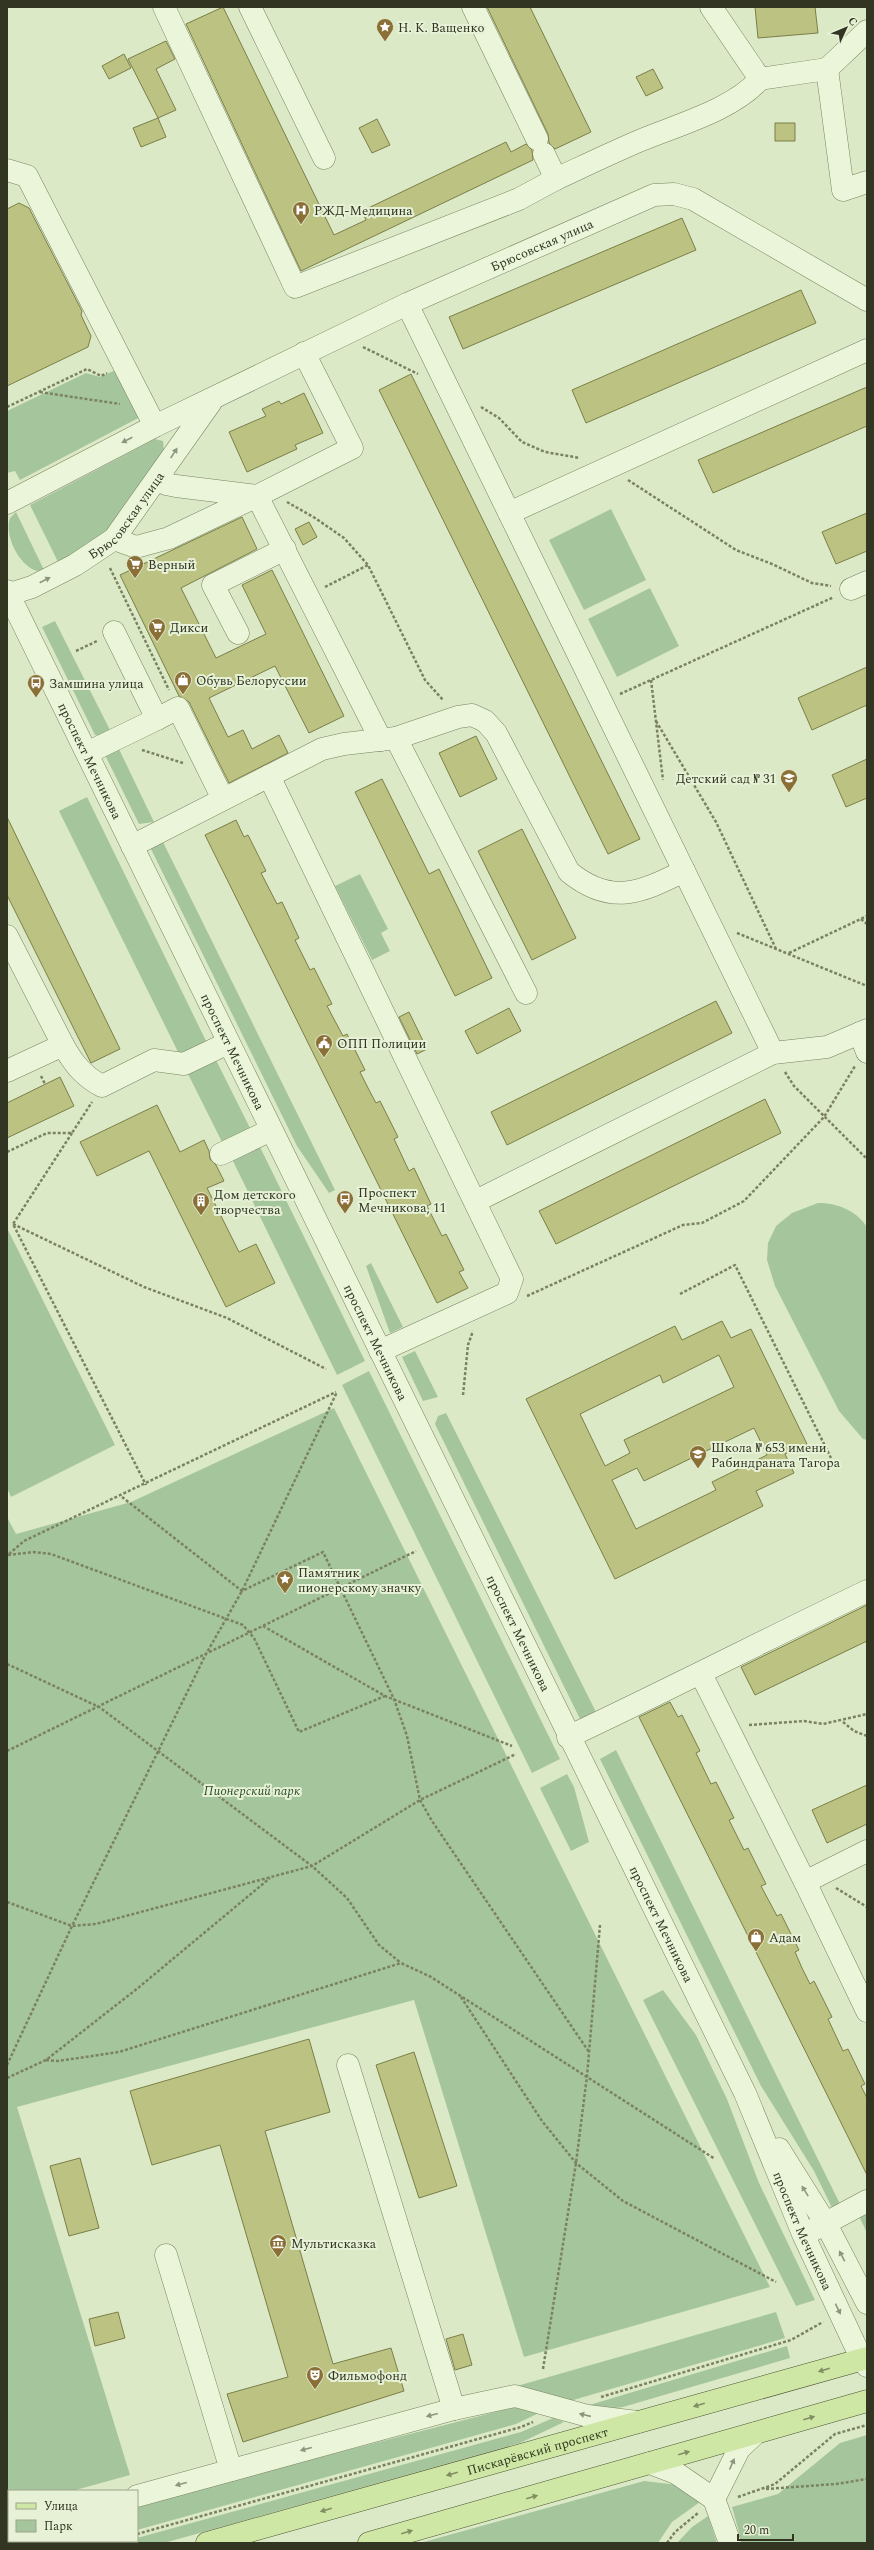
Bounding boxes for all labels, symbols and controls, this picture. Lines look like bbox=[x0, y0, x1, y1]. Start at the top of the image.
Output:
north arrow bbox=[826, 8, 866, 48]
text: С bbox=[844, 13, 862, 30]
place icon: Н. К. Ващенко bbox=[375, 17, 395, 42]
place label: Н. К. Ващенко bbox=[398, 18, 485, 38]
hospital icon: РЖД-Медицина bbox=[291, 200, 311, 225]
place label: РЖД-Медицина bbox=[314, 201, 413, 221]
street label: Брюсовская улица bbox=[487, 214, 597, 277]
one-way arrow bbox=[121, 437, 133, 444]
one-way arrow bbox=[171, 447, 178, 459]
street label: Брюсовская улица bbox=[84, 467, 170, 565]
supermarket icon: Верный bbox=[125, 554, 145, 579]
place label: Верный bbox=[148, 555, 196, 575]
one-way arrow bbox=[39, 577, 51, 583]
supermarket icon: Дикси bbox=[147, 617, 167, 642]
place label: Дикси bbox=[170, 618, 208, 638]
shop icon: Обувь Белоруссии bbox=[173, 670, 193, 695]
place label: Обувь Белоруссии bbox=[196, 671, 307, 691]
bus stop icon: Замшина улица bbox=[26, 673, 46, 698]
place label: Замшина улица bbox=[49, 674, 144, 694]
street label: проспект Мечникова bbox=[52, 699, 127, 823]
school or university icon: Детский сад № 31 bbox=[779, 768, 799, 793]
place label: Детский сад № 31 bbox=[676, 769, 776, 789]
street label: проспект Мечникова bbox=[195, 990, 270, 1114]
public building icon: ОПП Полиции bbox=[314, 1033, 334, 1058]
place label: ОПП Полиции bbox=[337, 1034, 426, 1054]
place label: Проспект Мечникова, 11 bbox=[358, 1183, 446, 1218]
place label: Дом детского творчества bbox=[214, 1185, 296, 1220]
bus stop icon: Проспект Мечникова, 11 bbox=[335, 1189, 355, 1214]
building icon: Дом детского творчества bbox=[191, 1191, 211, 1216]
street label: проспект Мечникова bbox=[338, 1281, 413, 1405]
place label: Школа № 653 имени Рабиндраната Тагора bbox=[711, 1438, 841, 1473]
school or university icon: Школа № 653 имени Рабиндраната Тагора bbox=[688, 1444, 708, 1469]
place label: Памятник пионерскому значку bbox=[298, 1563, 422, 1598]
place icon: Памятник пионерскому значку bbox=[275, 1569, 295, 1594]
street label: проспект Мечникова bbox=[481, 1572, 556, 1696]
park label: Пионерский парк bbox=[204, 1781, 300, 1801]
street label: проспект Мечникова bbox=[624, 1863, 698, 1987]
shop icon: Адам bbox=[746, 1927, 766, 1952]
place label: Адам bbox=[769, 1928, 801, 1948]
street label: проспект Мечникова bbox=[767, 2169, 837, 2294]
one-way arrow bbox=[801, 2186, 809, 2196]
museum icon: Мультисказка bbox=[268, 2233, 288, 2258]
place label: Мультисказка bbox=[291, 2234, 377, 2254]
one-way arrow bbox=[839, 2251, 845, 2262]
one-way arrow bbox=[835, 2303, 841, 2315]
theatre icon: Фильмофонд bbox=[305, 2365, 325, 2390]
place label: Фильмофонд bbox=[328, 2366, 407, 2386]
one-way arrow bbox=[818, 2367, 830, 2373]
one-way arrow bbox=[693, 2402, 705, 2408]
one-way arrow bbox=[426, 2412, 438, 2418]
one-way arrow bbox=[579, 2412, 591, 2418]
one-way arrow bbox=[803, 2415, 815, 2421]
street label: Пискарёвский проспект bbox=[464, 2422, 611, 2481]
one-way arrow bbox=[300, 2447, 313, 2453]
one-way arrow bbox=[678, 2450, 690, 2456]
one-way arrow bbox=[729, 2458, 735, 2469]
one-way arrow bbox=[445, 2472, 458, 2478]
one-way arrow bbox=[175, 2481, 187, 2487]
legend bbox=[8, 2490, 138, 2542]
one-way arrow bbox=[526, 2494, 538, 2500]
text: Улица bbox=[44, 2497, 78, 2516]
one-way arrow bbox=[320, 2507, 333, 2513]
scale bar bbox=[738, 2516, 793, 2542]
text: Парк bbox=[44, 2517, 73, 2536]
text: 20 m bbox=[744, 2521, 769, 2540]
one-way arrow bbox=[401, 2529, 413, 2535]

